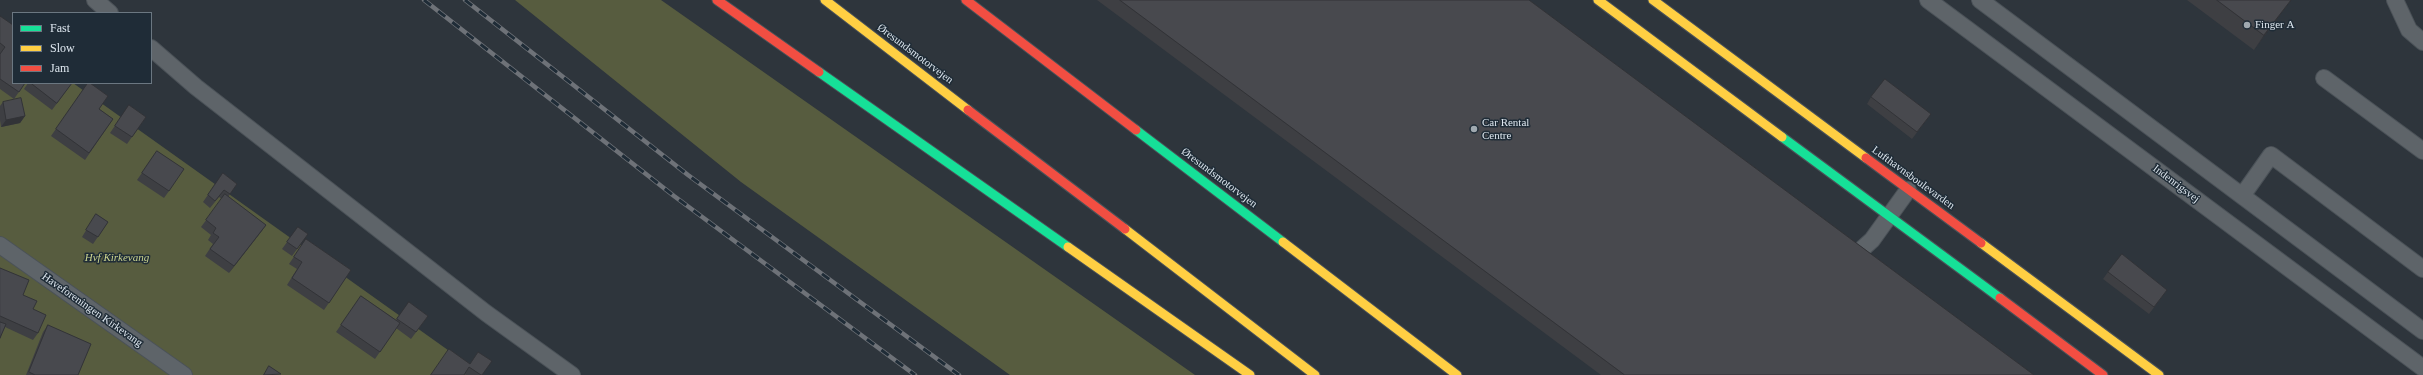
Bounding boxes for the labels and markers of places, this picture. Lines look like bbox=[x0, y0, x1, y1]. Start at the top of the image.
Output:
place label: Finger A bbox=[2255, 18, 2294, 32]
marker: Finger A bbox=[2242, 20, 2252, 30]
place label: Car Rental Centre bbox=[1482, 116, 1529, 142]
marker: Car Rental Centre bbox=[1469, 124, 1479, 134]

